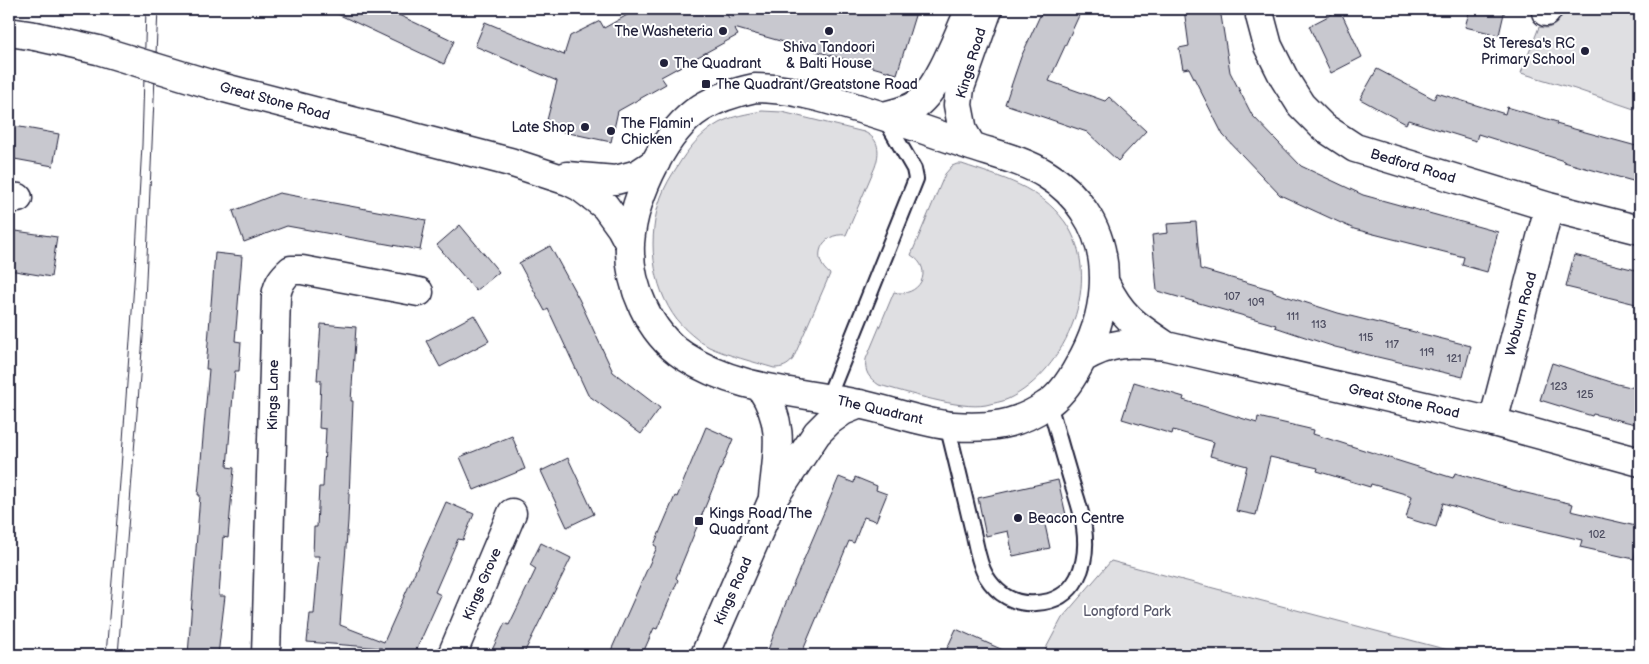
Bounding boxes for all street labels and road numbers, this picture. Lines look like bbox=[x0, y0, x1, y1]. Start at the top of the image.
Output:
street label: Kings Road bbox=[952, 26, 990, 100]
street label: Great Stone Road bbox=[218, 78, 332, 124]
street label: Bedford Road bbox=[1368, 145, 1458, 187]
street label: Woburn Road bbox=[1502, 270, 1540, 358]
street label: Kings Lane bbox=[264, 359, 282, 431]
street label: Great Stone Road bbox=[1347, 380, 1461, 422]
street label: The Quadrant bbox=[836, 392, 925, 428]
street label: Kings Grove bbox=[459, 545, 505, 623]
street label: Kings Road bbox=[710, 554, 756, 628]

